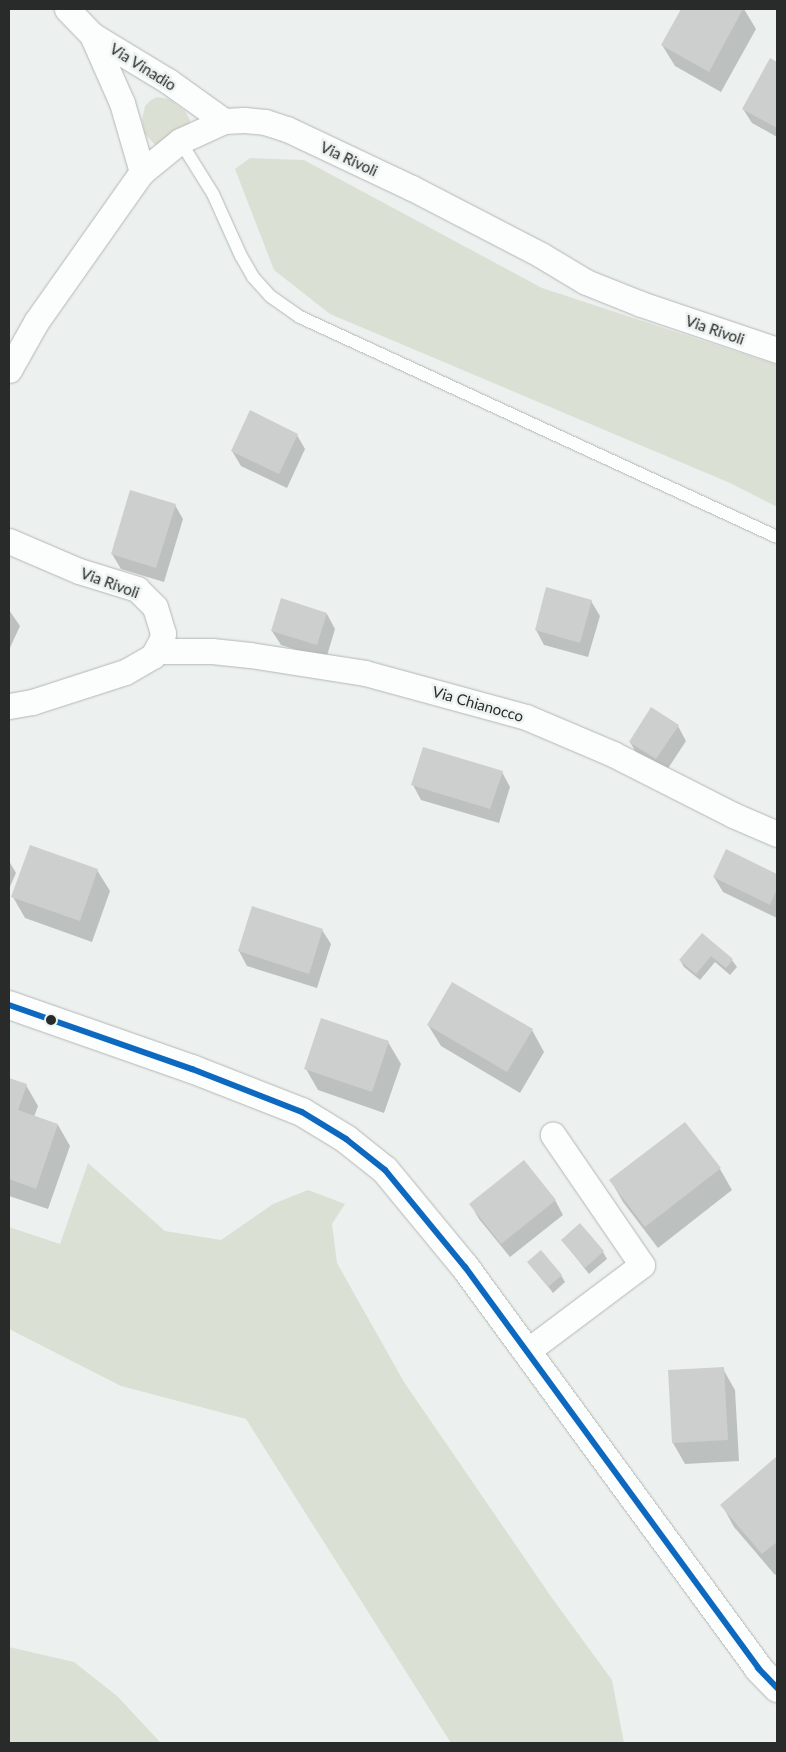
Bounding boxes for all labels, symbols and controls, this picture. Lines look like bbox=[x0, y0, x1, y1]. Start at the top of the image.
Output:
street label: Via Vinadio bbox=[106, 39, 180, 95]
street label: Via Rivoli bbox=[318, 138, 380, 180]
street label: Via Rivoli bbox=[683, 312, 747, 348]
street label: Via Rivoli bbox=[78, 564, 142, 602]
street label: Via Chianocco bbox=[430, 682, 526, 726]
unlabelled marker bbox=[46, 1015, 56, 1025]

